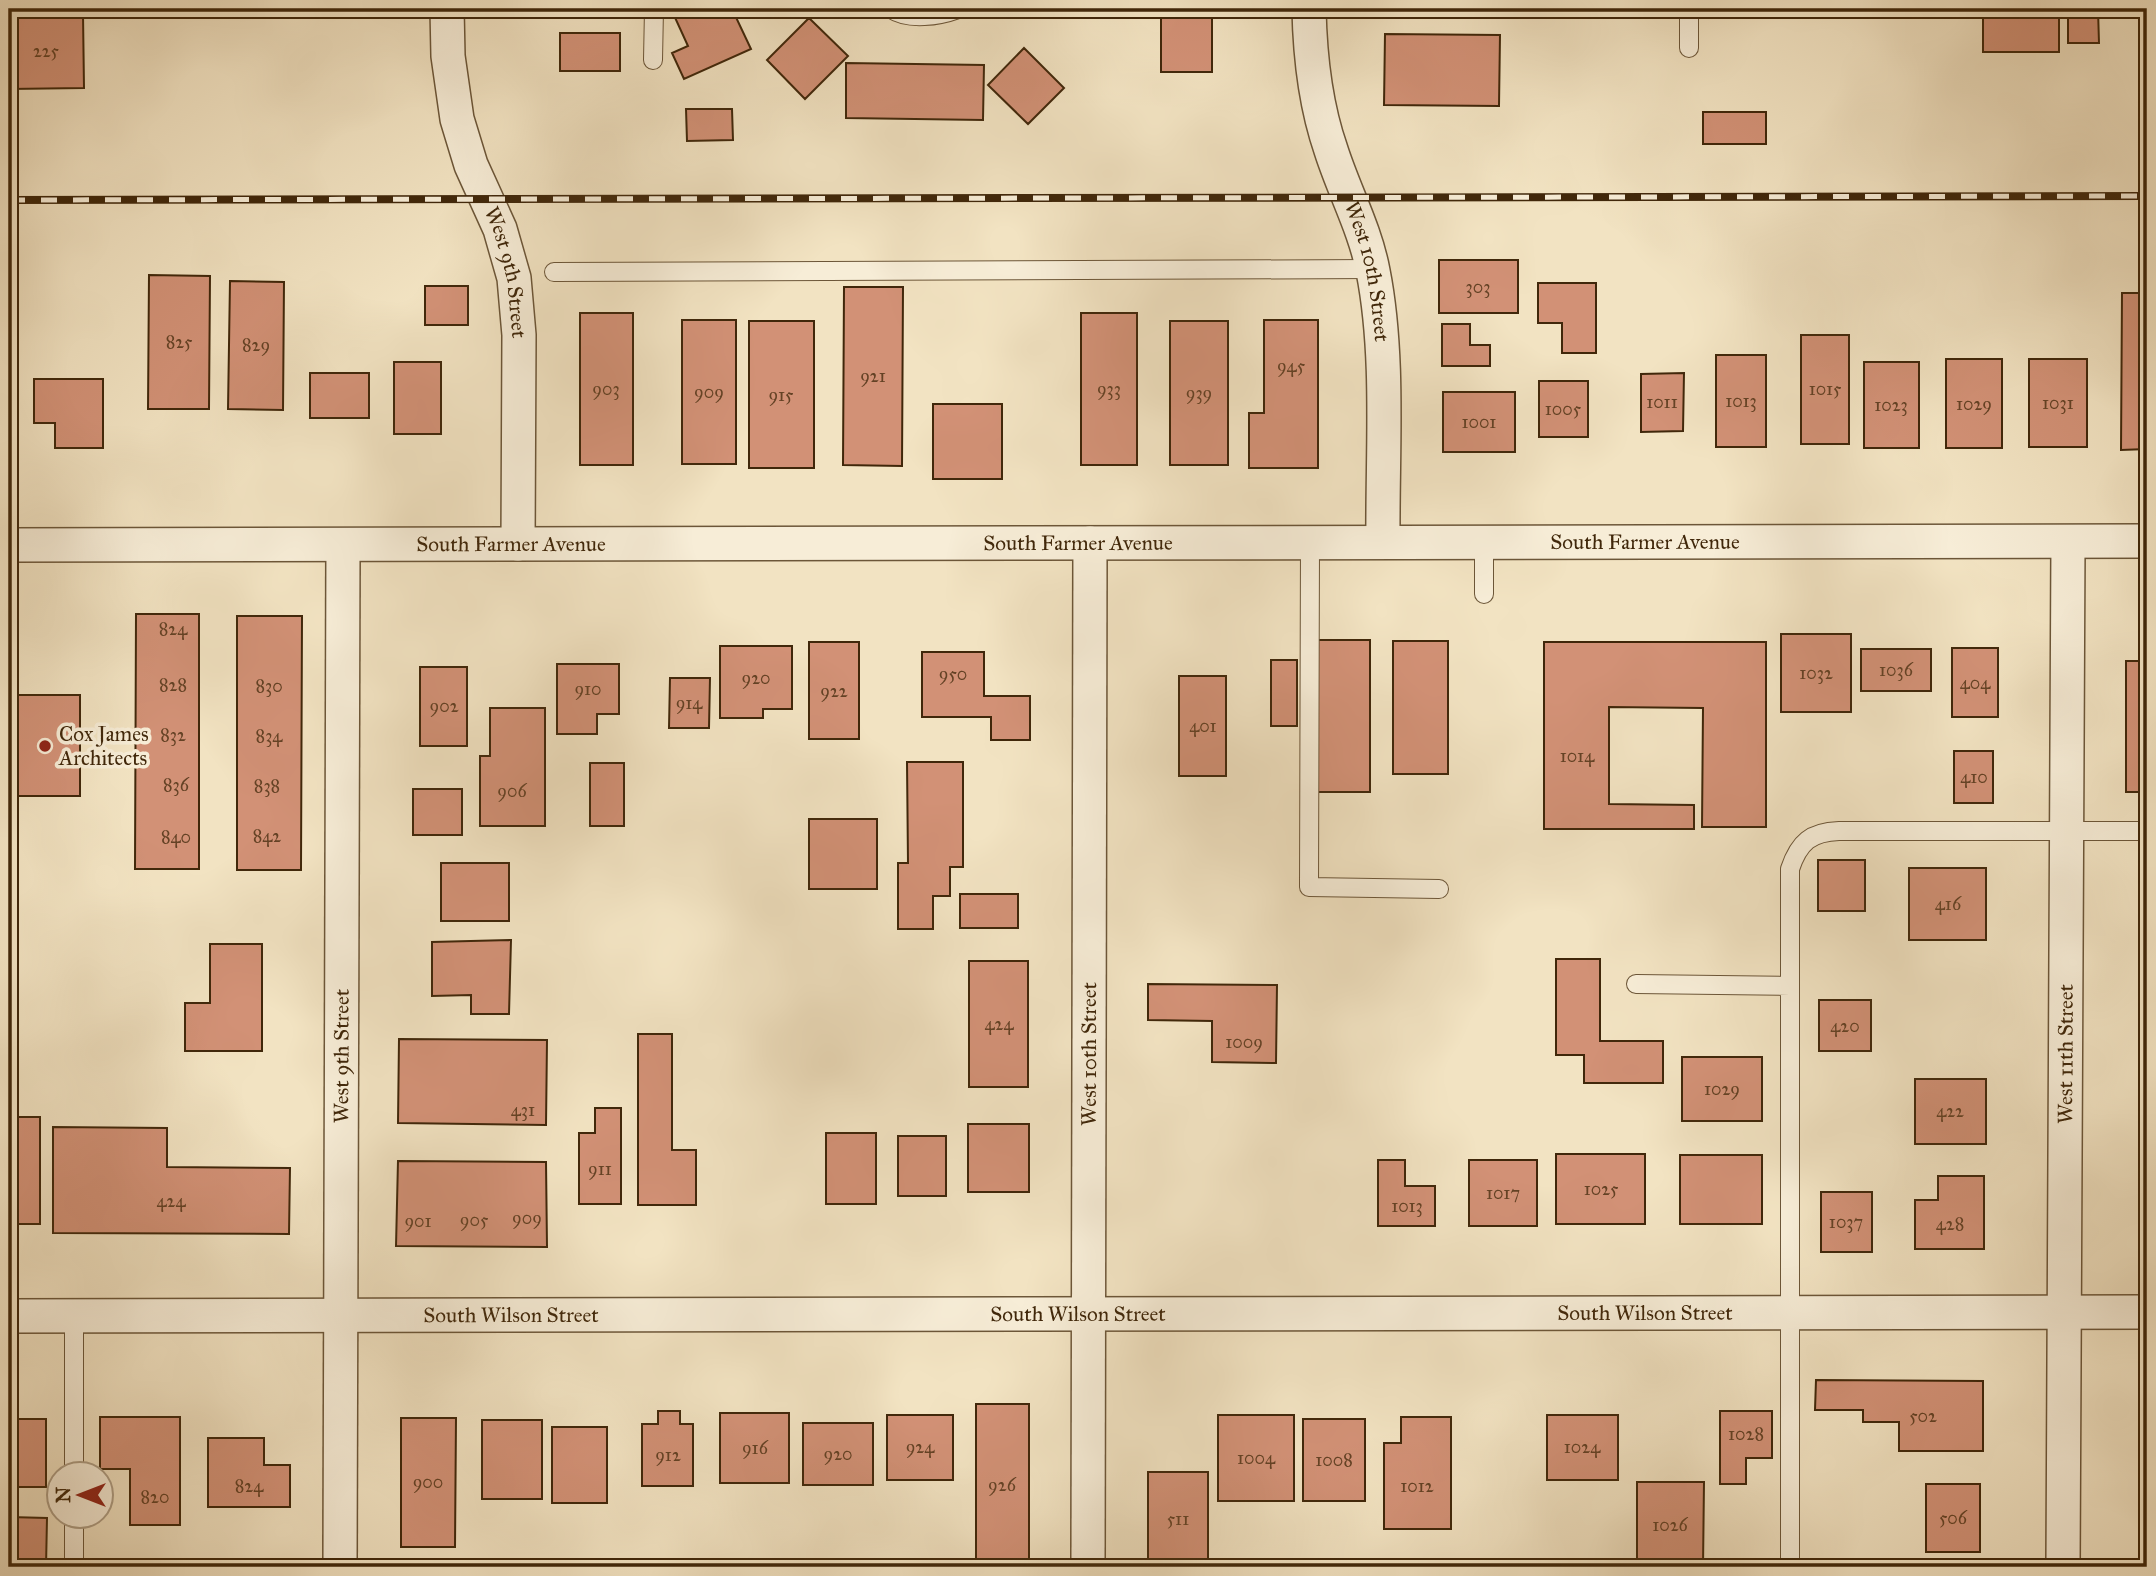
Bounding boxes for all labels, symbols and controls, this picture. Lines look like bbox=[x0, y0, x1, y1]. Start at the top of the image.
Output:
house number: 225 bbox=[33, 40, 60, 62]
street label: West 10th Street bbox=[1339, 197, 1395, 343]
street label: West 9th Street bbox=[479, 202, 532, 340]
house number: 303 bbox=[1466, 276, 1490, 298]
house number: 825 bbox=[166, 331, 193, 353]
house number: 829 bbox=[242, 334, 270, 356]
house number: 945 bbox=[1277, 355, 1306, 377]
house number: 921 bbox=[860, 365, 886, 387]
house number: 903 bbox=[592, 378, 620, 400]
house number: 933 bbox=[1097, 378, 1121, 400]
house number: 1015 bbox=[1809, 378, 1842, 400]
house number: 909 bbox=[694, 381, 724, 403]
house number: 939 bbox=[1186, 382, 1212, 404]
house number: 915 bbox=[769, 384, 794, 406]
house number: 1013 bbox=[1725, 390, 1757, 412]
house number: 1011 bbox=[1646, 391, 1678, 413]
house number: 1031 bbox=[2042, 392, 2074, 414]
house number: 1029 bbox=[1956, 393, 1992, 415]
house number: 1023 bbox=[1874, 394, 1908, 416]
house number: 1005 bbox=[1545, 398, 1582, 420]
house number: 1001 bbox=[1462, 411, 1496, 433]
street label: South Farmer Avenue bbox=[1550, 529, 1740, 555]
street label: South Farmer Avenue bbox=[983, 530, 1173, 556]
street label: South Farmer Avenue bbox=[416, 531, 606, 557]
house number: 824 bbox=[159, 618, 188, 640]
house number: 1036 bbox=[1879, 659, 1914, 681]
house number: 1032 bbox=[1799, 662, 1833, 684]
house number: 950 bbox=[939, 663, 967, 685]
house number: 920 bbox=[741, 667, 771, 689]
house number: 404 bbox=[1960, 672, 1991, 694]
house number: 828 bbox=[159, 674, 187, 696]
house number: 830 bbox=[255, 675, 283, 697]
house number: 910 bbox=[574, 678, 602, 700]
house number: 922 bbox=[820, 680, 848, 702]
house number: 914 bbox=[676, 692, 703, 714]
house number: 902 bbox=[429, 695, 459, 717]
house number: 401 bbox=[1189, 715, 1217, 737]
place label: Cox James Architects bbox=[58, 721, 149, 771]
house number: 832 bbox=[160, 724, 186, 746]
house number: 834 bbox=[256, 725, 283, 747]
marker: Cox James Architects bbox=[37, 738, 53, 754]
house number: 1014 bbox=[1560, 745, 1595, 767]
house number: 410 bbox=[1960, 766, 1988, 788]
house number: 836 bbox=[163, 774, 190, 796]
house number: 838 bbox=[254, 775, 280, 797]
house number: 906 bbox=[497, 780, 527, 802]
house number: 842 bbox=[253, 825, 281, 847]
house number: 840 bbox=[161, 826, 191, 848]
house number: 416 bbox=[1935, 893, 1962, 915]
street label: West 10th Street bbox=[1076, 982, 1102, 1126]
street label: West 11th Street bbox=[2052, 983, 2079, 1124]
street label: West 9th Street bbox=[328, 988, 355, 1123]
house number: 424 bbox=[985, 1013, 1014, 1035]
house number: 420 bbox=[1830, 1015, 1860, 1037]
house number: 1009 bbox=[1225, 1031, 1263, 1053]
house number: 1029 bbox=[1704, 1078, 1740, 1100]
house number: 431 bbox=[511, 1099, 535, 1121]
house number: 422 bbox=[1936, 1100, 1964, 1122]
house number: 911 bbox=[588, 1158, 612, 1180]
house number: 1025 bbox=[1584, 1178, 1619, 1200]
house number: 1017 bbox=[1486, 1182, 1520, 1204]
house number: 424 bbox=[157, 1190, 186, 1212]
house number: 1013 bbox=[1391, 1195, 1423, 1217]
house number: 909 bbox=[512, 1207, 542, 1229]
house number: 905 bbox=[460, 1209, 489, 1231]
house number: 901 bbox=[404, 1210, 432, 1232]
house number: 1037 bbox=[1829, 1211, 1863, 1233]
house number: 428 bbox=[1936, 1213, 1964, 1235]
street label: South Wilson Street bbox=[1557, 1300, 1733, 1326]
street label: South Wilson Street bbox=[990, 1301, 1166, 1327]
street label: South Wilson Street bbox=[423, 1302, 599, 1328]
house number: 502 bbox=[1909, 1405, 1937, 1427]
house number: 1028 bbox=[1728, 1423, 1764, 1445]
house number: 924 bbox=[906, 1436, 935, 1458]
house number: 1024 bbox=[1564, 1436, 1601, 1458]
house number: 916 bbox=[742, 1437, 769, 1459]
house number: 920 bbox=[823, 1443, 853, 1465]
house number: 912 bbox=[655, 1444, 681, 1466]
house number: 1004 bbox=[1237, 1447, 1276, 1469]
house number: 1008 bbox=[1315, 1449, 1353, 1471]
north arrow bbox=[46, 1460, 116, 1530]
house number: 900 bbox=[413, 1471, 443, 1493]
house number: 926 bbox=[988, 1474, 1017, 1496]
house number: 824 bbox=[235, 1475, 264, 1497]
house number: 1012 bbox=[1400, 1475, 1434, 1497]
house number: 820 bbox=[141, 1486, 169, 1508]
text: N bbox=[52, 1487, 75, 1503]
house number: 506 bbox=[1939, 1507, 1968, 1529]
house number: 511 bbox=[1167, 1508, 1189, 1530]
house number: 1026 bbox=[1652, 1514, 1689, 1536]

